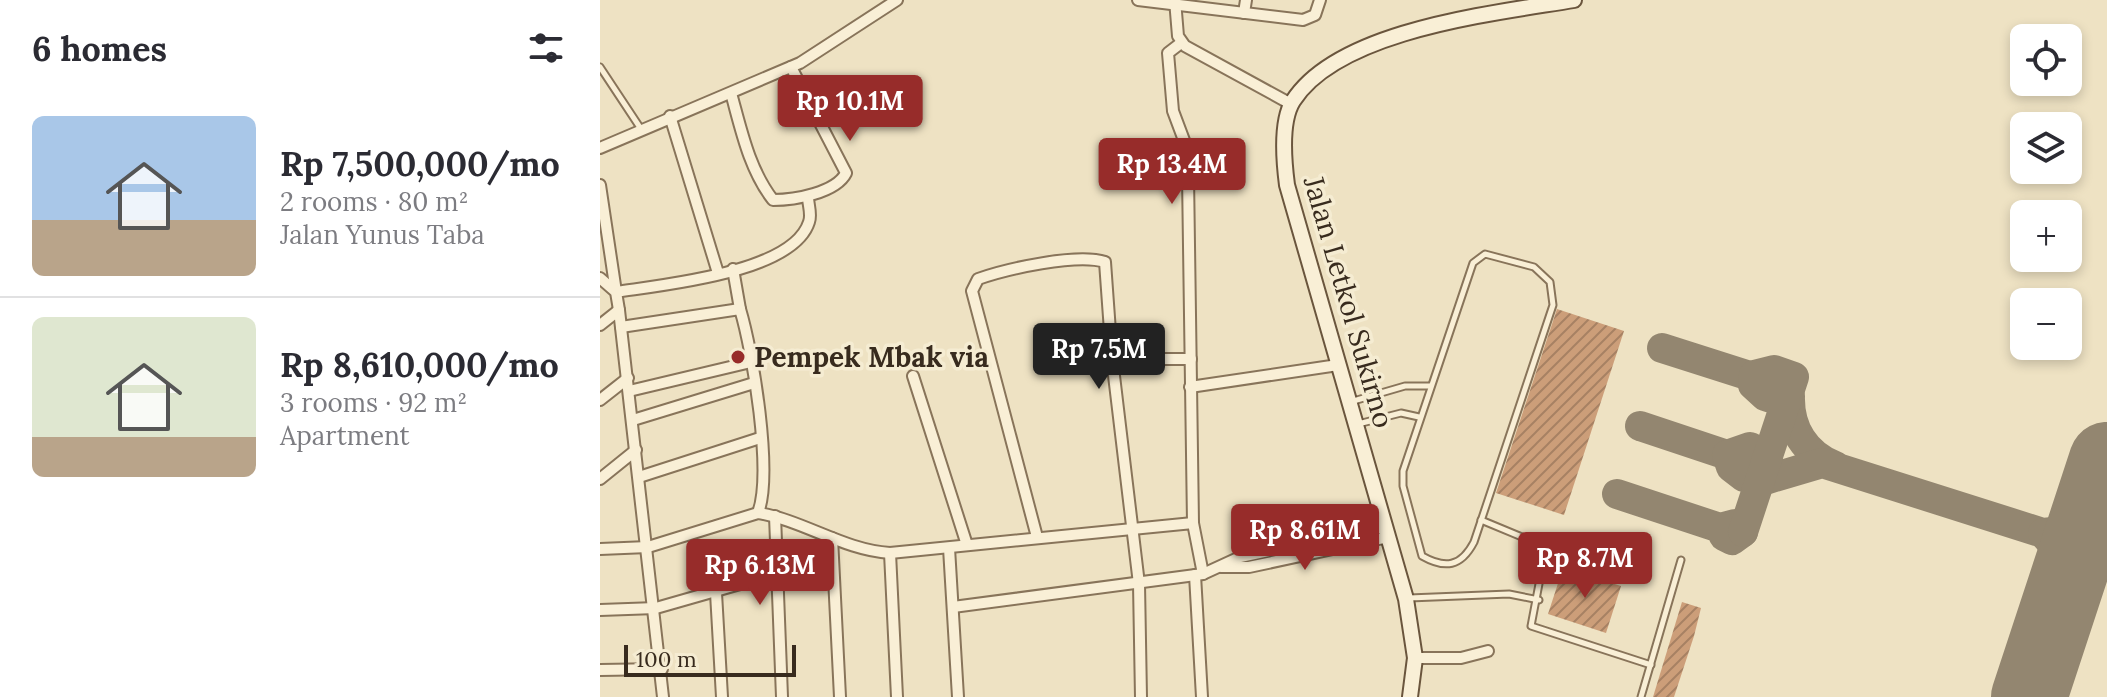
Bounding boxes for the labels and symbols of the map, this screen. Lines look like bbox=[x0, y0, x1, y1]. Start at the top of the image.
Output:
pin: Rp 10.1M bbox=[767, 75, 933, 143]
pin: Rp 13.4M bbox=[1089, 138, 1255, 206]
street label: Jalan Letkol Sukirno bbox=[1296, 171, 1402, 432]
pin: Rp 7.5M bbox=[1025, 323, 1173, 391]
place label: Pempek Mbak via bbox=[754, 339, 989, 375]
marker: Pempek Mbak via bbox=[729, 348, 747, 366]
pin: Rp 8.61M bbox=[1222, 504, 1388, 572]
pin: Rp 8.7M bbox=[1511, 532, 1659, 600]
pin: Rp 6.13M bbox=[677, 539, 843, 607]
scale bar bbox=[624, 641, 796, 677]

